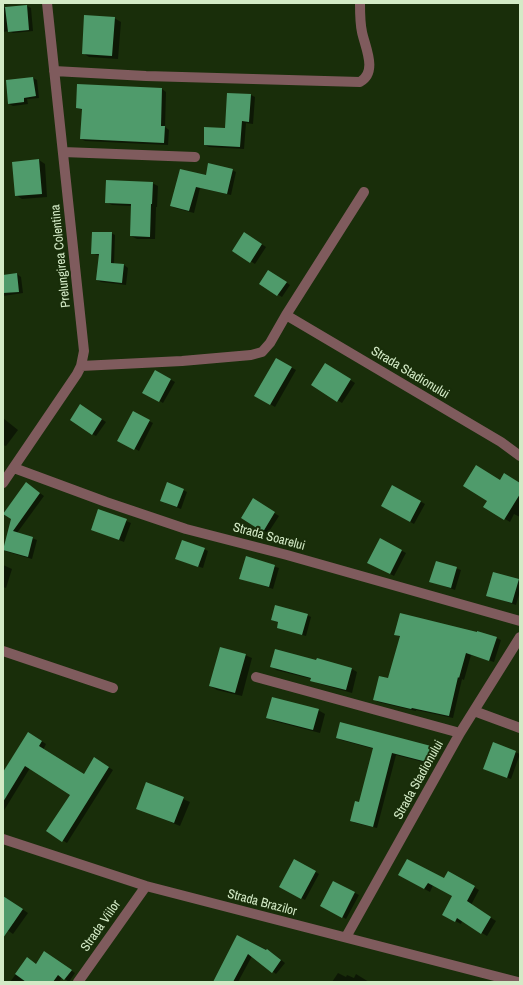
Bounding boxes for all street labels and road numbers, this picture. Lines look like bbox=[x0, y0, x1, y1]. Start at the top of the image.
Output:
street label: Prelungirea Colentina bbox=[48, 204, 74, 308]
street label: Strada Stadionului bbox=[368, 344, 452, 402]
street label: Strada Soarelui bbox=[231, 520, 307, 554]
street label: Strada Stadionului bbox=[391, 738, 447, 822]
street label: Strada Brazilor bbox=[226, 886, 298, 920]
street label: Strada Viilor bbox=[78, 897, 124, 955]

